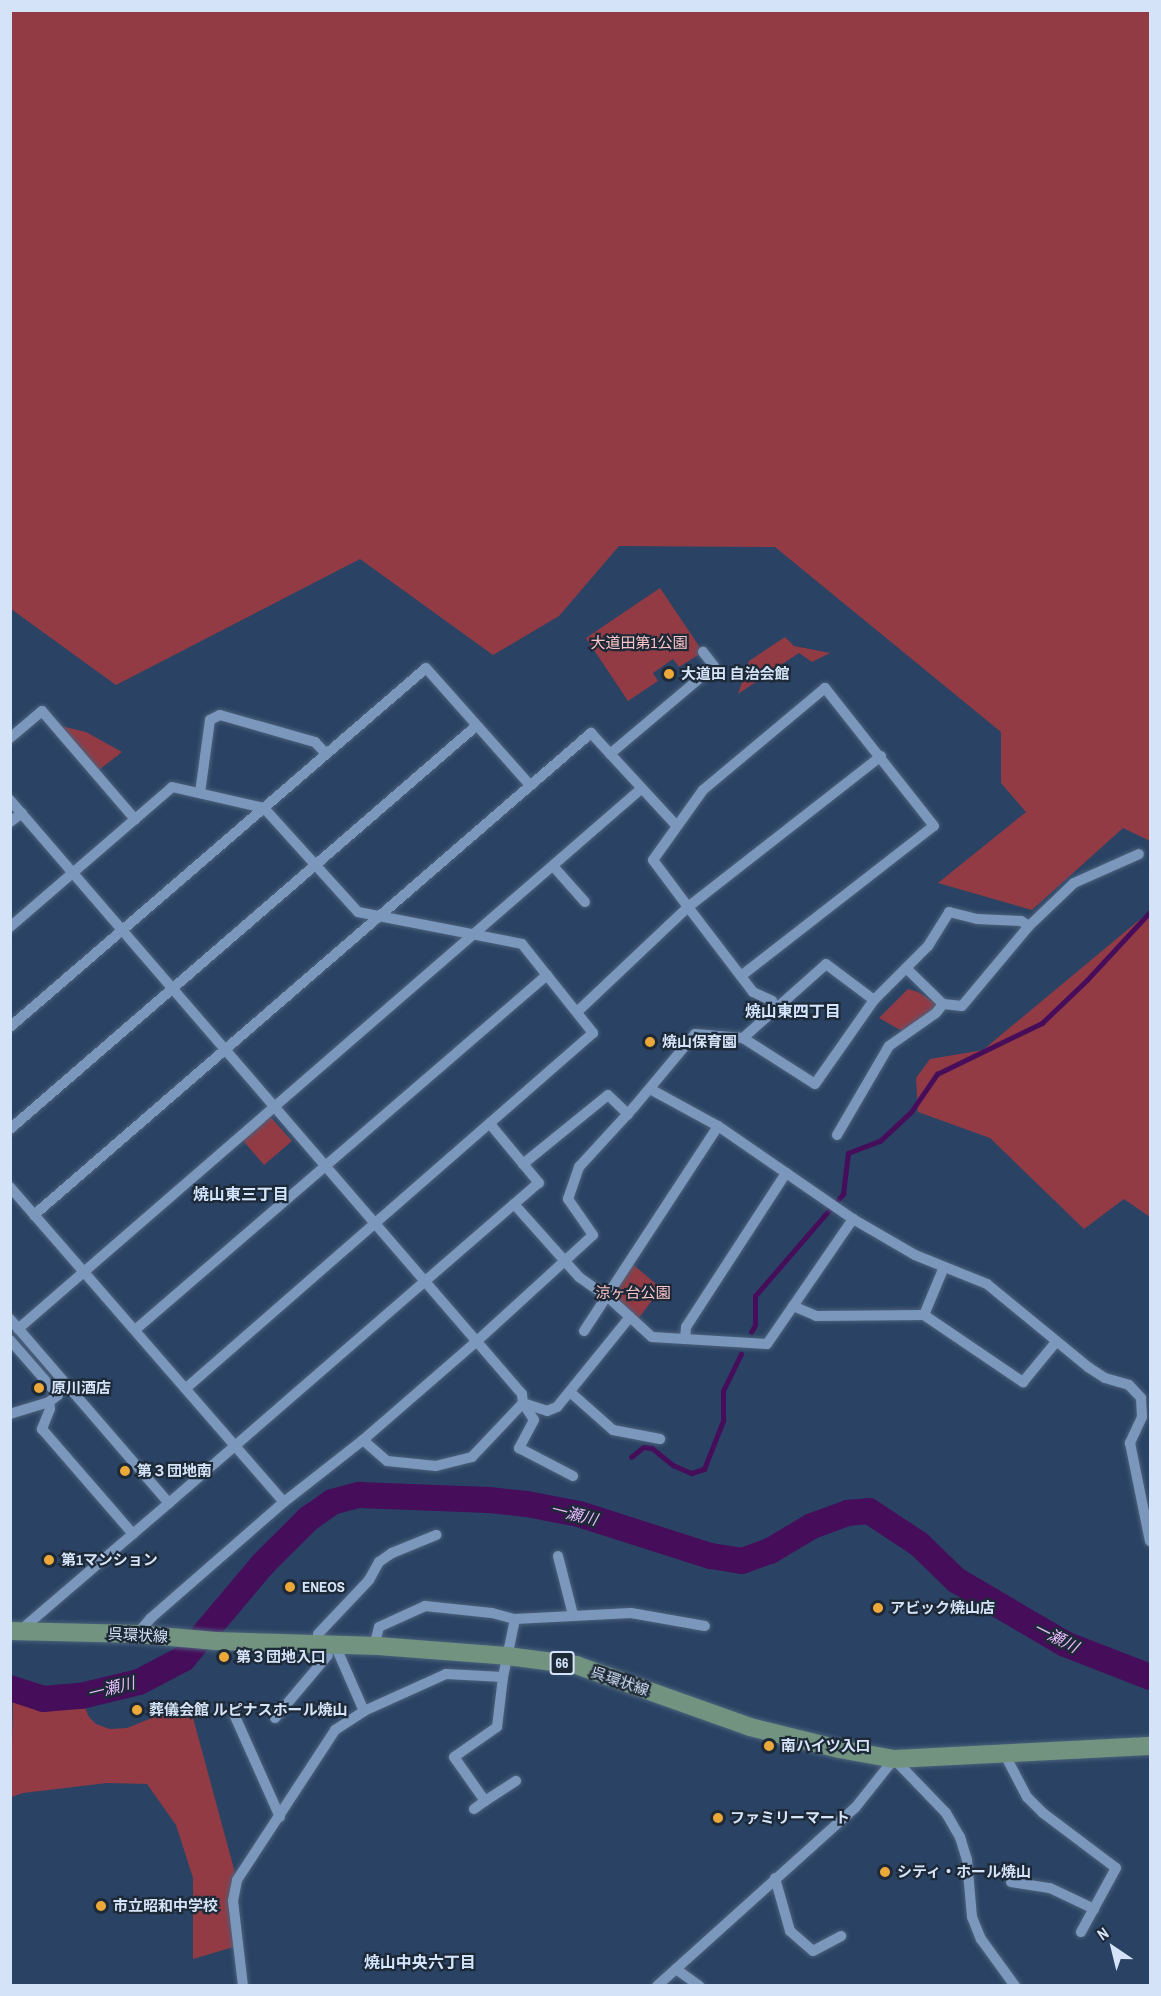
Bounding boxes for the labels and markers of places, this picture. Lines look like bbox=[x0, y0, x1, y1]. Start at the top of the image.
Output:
place label: 大道田 自治会館 bbox=[681, 665, 789, 683]
marker: 大道田 自治会館 bbox=[662, 667, 676, 681]
place label: 焼山保育園 bbox=[662, 1033, 737, 1051]
marker: 焼山保育園 bbox=[643, 1035, 657, 1049]
place label: 原川酒店 bbox=[51, 1379, 111, 1397]
marker: 原川酒店 bbox=[32, 1381, 46, 1395]
place label: 第３団地南 bbox=[137, 1462, 212, 1480]
marker: 第３団地南 bbox=[118, 1464, 132, 1478]
place label: 第1マンション bbox=[61, 1551, 158, 1569]
marker: 第1マンション bbox=[42, 1553, 56, 1567]
place label: ENEOS bbox=[302, 1578, 345, 1596]
marker: ENEOS bbox=[283, 1580, 297, 1594]
place label: アビック焼山店 bbox=[890, 1599, 995, 1617]
marker: アビック焼山店 bbox=[871, 1601, 885, 1615]
place label: 第３団地入口 bbox=[236, 1648, 326, 1666]
marker: 第３団地入口 bbox=[217, 1650, 231, 1664]
place label: 葬儀会館 ルピナスホール焼山 bbox=[149, 1701, 347, 1719]
marker: 葬儀会館 ルピナスホール焼山 bbox=[130, 1703, 144, 1717]
place label: 南ハイツ入口 bbox=[781, 1737, 871, 1755]
marker: 南ハイツ入口 bbox=[762, 1739, 776, 1753]
place label: ファミリーマート bbox=[730, 1809, 850, 1827]
marker: ファミリーマート bbox=[711, 1811, 725, 1825]
place label: シティ・ホール焼山 bbox=[897, 1863, 1032, 1881]
marker: シティ・ホール焼山 bbox=[878, 1865, 892, 1879]
place label: 市立昭和中学校 bbox=[113, 1897, 218, 1915]
marker: 市立昭和中学校 bbox=[94, 1899, 108, 1913]

